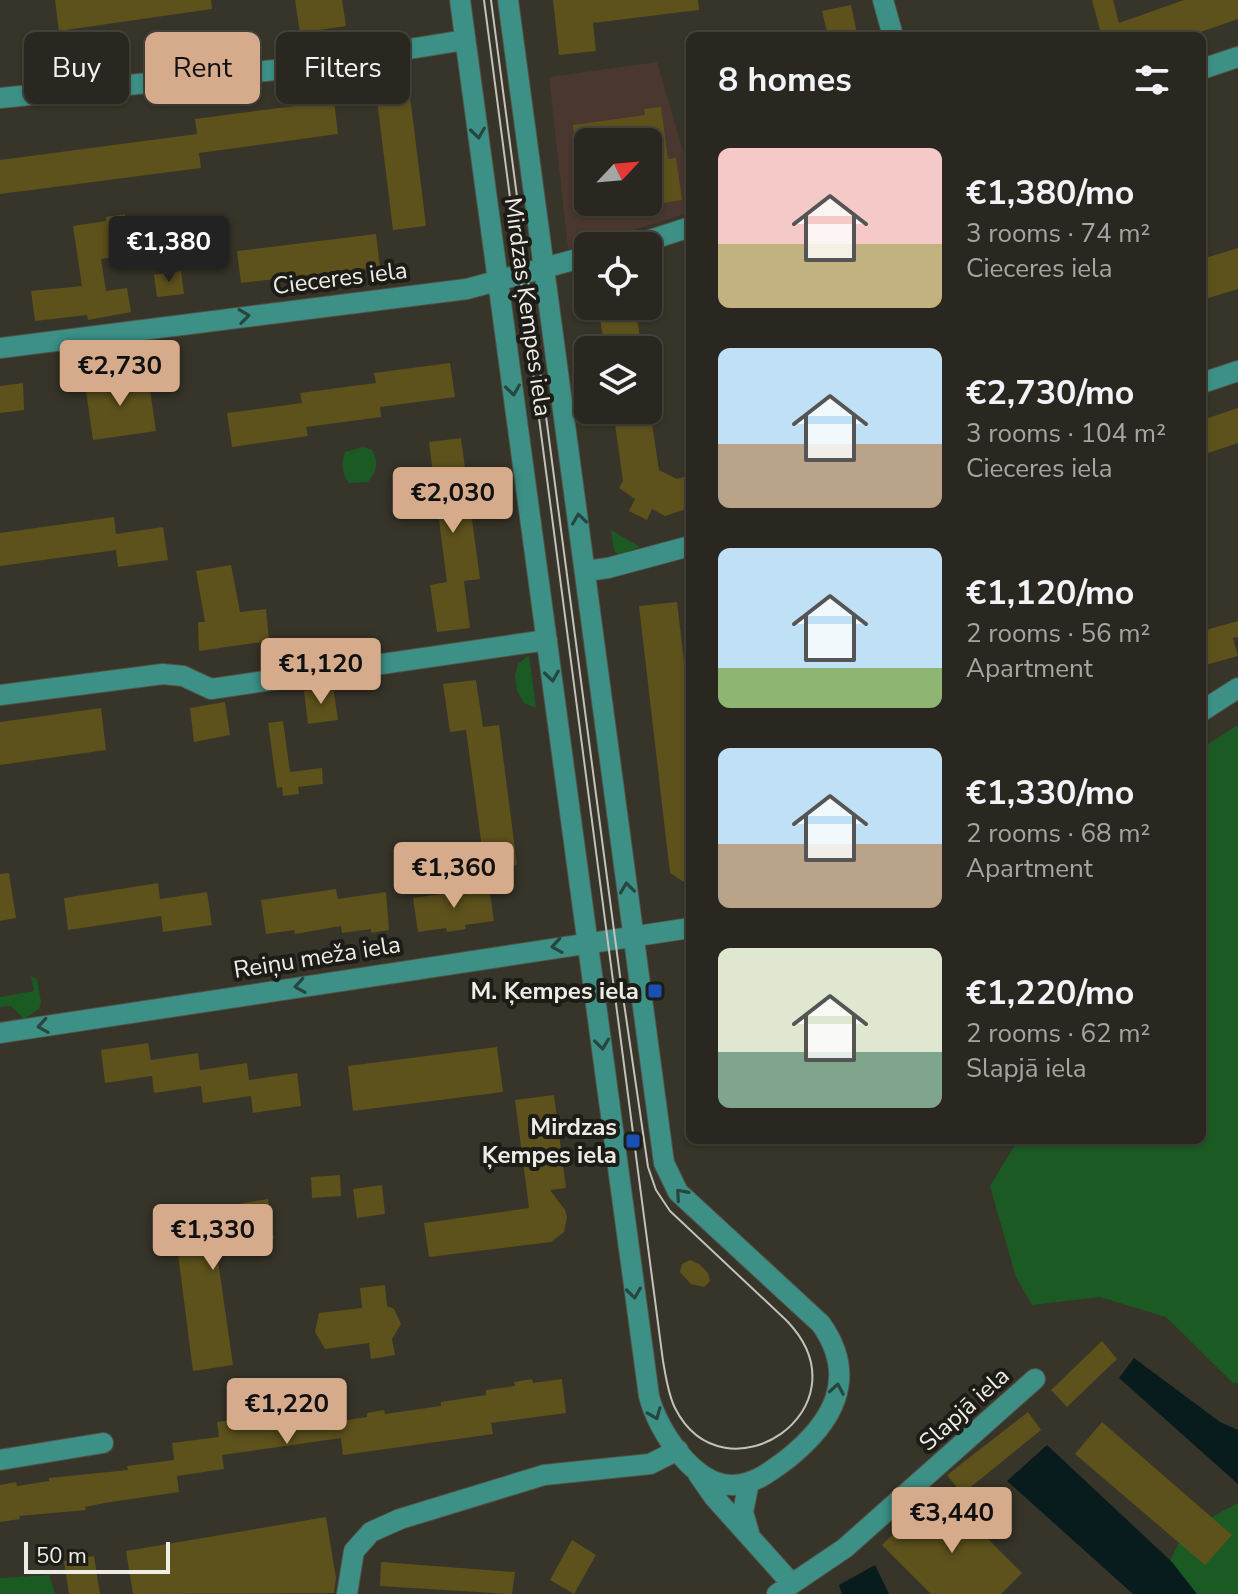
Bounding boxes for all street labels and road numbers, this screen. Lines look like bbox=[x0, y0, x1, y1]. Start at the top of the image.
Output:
street label: Mirdzas Ķempes iela bbox=[497, 196, 559, 418]
street label: Cieceres iela bbox=[271, 254, 409, 302]
street label: Reiņu meža iela bbox=[231, 928, 403, 986]
street label: Slapjā iela bbox=[912, 1360, 1016, 1458]

